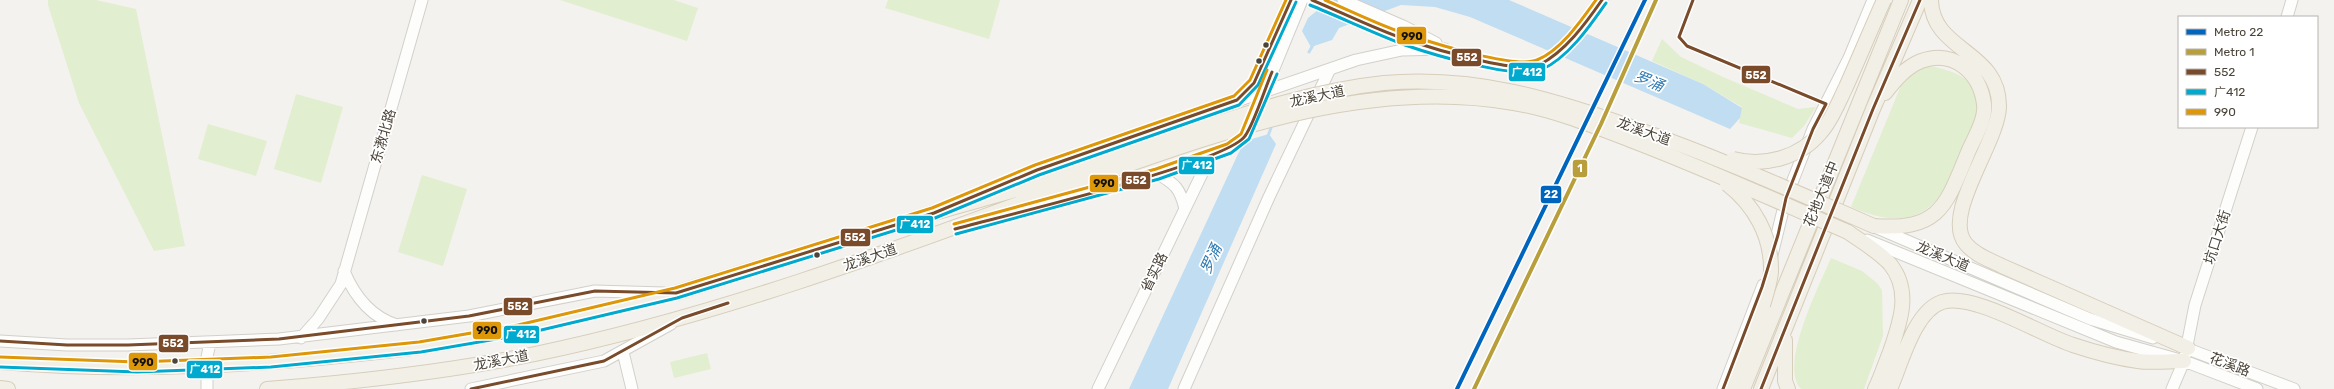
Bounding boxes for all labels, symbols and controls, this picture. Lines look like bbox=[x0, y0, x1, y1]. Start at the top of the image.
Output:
legend bbox=[2178, 16, 2318, 128]
text: Metro 22 bbox=[2214, 25, 2263, 39]
line badge: 990 bbox=[1396, 26, 1427, 45]
text: 990 bbox=[1401, 30, 1423, 43]
unlabelled marker bbox=[1261, 40, 1271, 50]
text: Metro 1 bbox=[2214, 45, 2254, 59]
line badge: 552 bbox=[1451, 48, 1482, 67]
text: 552 bbox=[1456, 51, 1478, 64]
unlabelled marker bbox=[1254, 56, 1264, 66]
line badge: 广412 bbox=[1508, 62, 1546, 82]
line badge: 552 bbox=[1741, 65, 1771, 84]
text: 552 bbox=[2214, 65, 2235, 79]
text: 广412 bbox=[1512, 66, 1542, 79]
water label: 罗涌 bbox=[1632, 67, 1668, 96]
text: 552 bbox=[1745, 69, 1767, 82]
street label: 龙溪大道 bbox=[1288, 82, 1346, 111]
text: 广412 bbox=[2214, 85, 2245, 99]
text: 990 bbox=[2214, 105, 2236, 119]
street label: 东漖北路 bbox=[368, 107, 399, 165]
street label: 龙溪大道 bbox=[1615, 114, 1673, 149]
line badge: 广412 bbox=[1178, 156, 1215, 175]
text: 广412 bbox=[1182, 159, 1212, 172]
line badge: 1 bbox=[1572, 159, 1588, 178]
street label: 花地大道中 bbox=[1800, 159, 1842, 230]
text: 1 bbox=[1577, 162, 1583, 175]
line badge: 552 bbox=[1121, 171, 1151, 190]
line badge: 990 bbox=[1089, 174, 1119, 193]
text: 552 bbox=[1125, 174, 1147, 187]
text: 990 bbox=[1093, 177, 1115, 190]
line badge: 22 bbox=[1540, 185, 1562, 204]
text: 22 bbox=[1544, 188, 1558, 201]
street label: 坑口大街 bbox=[2201, 208, 2234, 266]
line badge: 广412 bbox=[896, 215, 934, 234]
text: 广412 bbox=[900, 218, 930, 231]
line badge: 552 bbox=[840, 228, 871, 247]
text: 552 bbox=[844, 231, 866, 244]
street label: 龙溪大道 bbox=[1914, 238, 1972, 275]
street label: 龙溪大道 bbox=[841, 240, 899, 275]
water label: 罗涌 bbox=[1197, 240, 1226, 276]
unlabelled marker bbox=[812, 250, 822, 260]
street label: 省实路 bbox=[1138, 250, 1171, 295]
line badge: 552 bbox=[503, 297, 533, 316]
text: 552 bbox=[507, 300, 529, 313]
unlabelled marker bbox=[419, 316, 429, 326]
line badge: 990 bbox=[472, 321, 502, 340]
text: 990 bbox=[476, 324, 498, 337]
line badge: 广412 bbox=[503, 325, 540, 344]
text: 广412 bbox=[506, 328, 536, 341]
line badge: 552 bbox=[158, 334, 189, 353]
text: 552 bbox=[162, 337, 184, 350]
street label: 龙溪大道 bbox=[472, 347, 530, 374]
street label: 花溪路 bbox=[2207, 349, 2252, 380]
line badge: 990 bbox=[128, 352, 158, 371]
text: 990 bbox=[132, 356, 154, 369]
unlabelled marker bbox=[170, 356, 180, 366]
line badge: 广412 bbox=[186, 360, 223, 379]
text: 广412 bbox=[190, 363, 220, 376]

